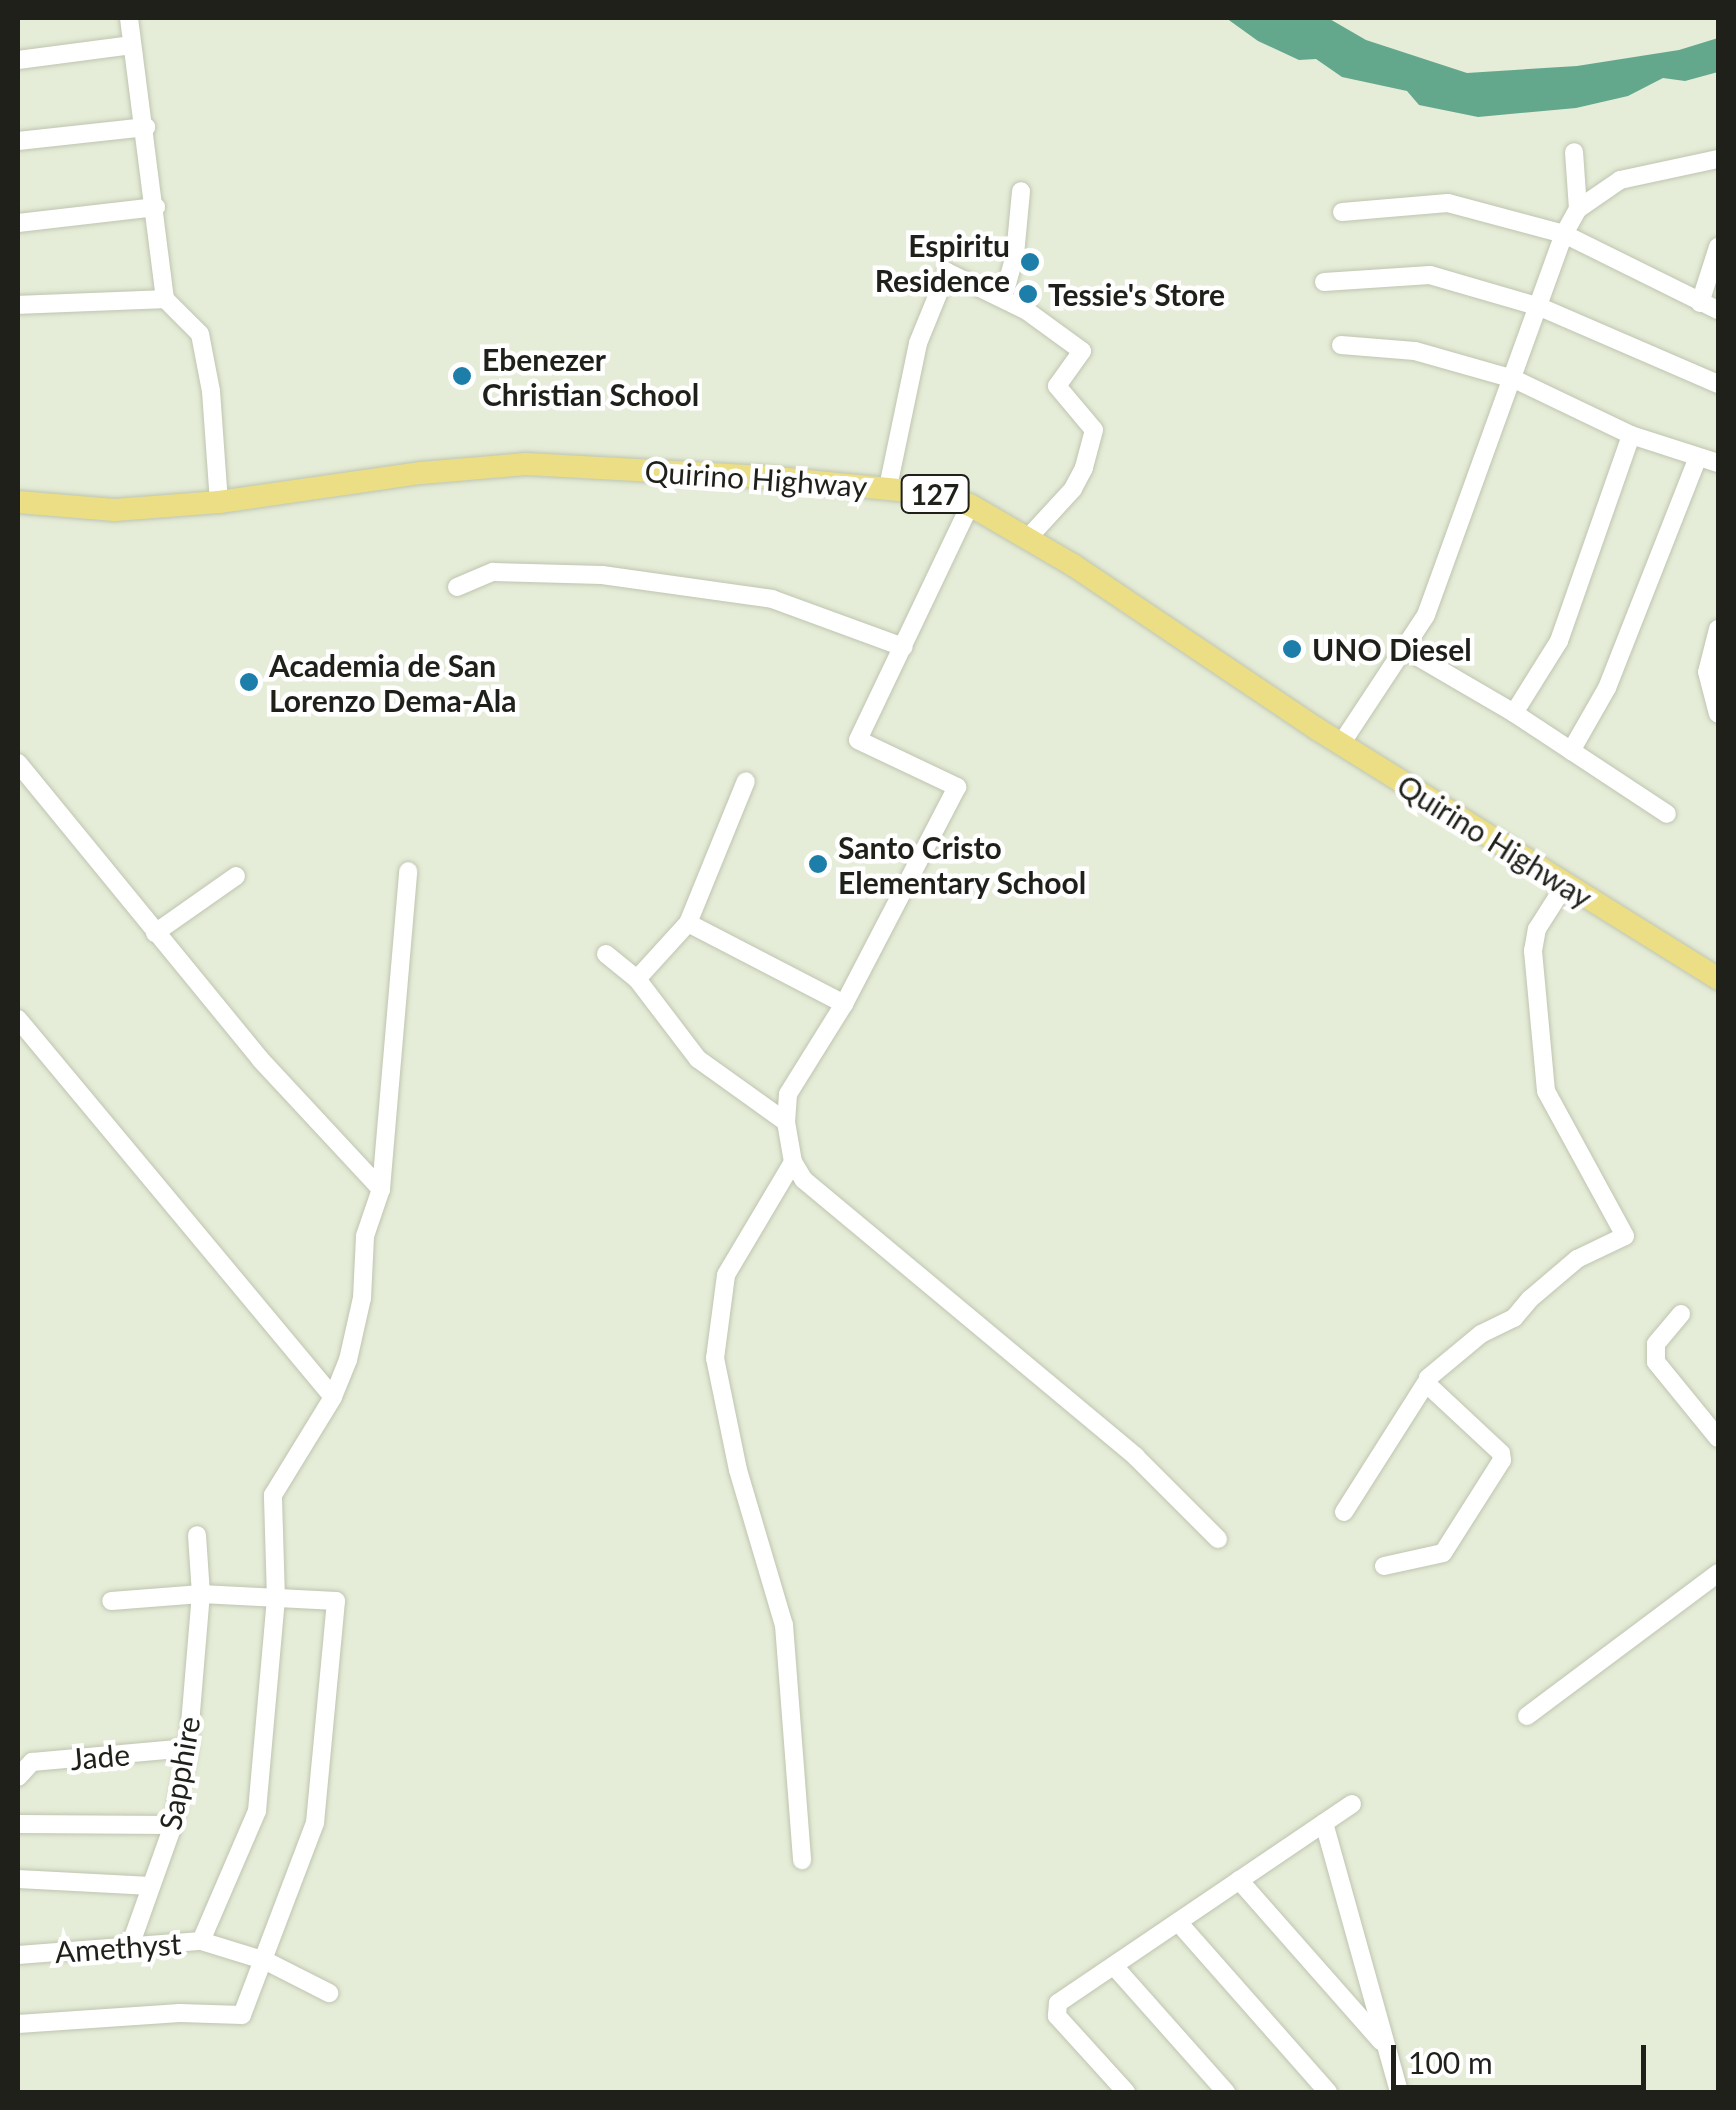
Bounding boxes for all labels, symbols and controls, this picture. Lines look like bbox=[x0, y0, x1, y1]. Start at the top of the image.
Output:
place label: Espiritu Residence bbox=[875, 227, 1010, 298]
marker: Espiritu Residence bbox=[1019, 251, 1041, 273]
place label: Tessie's Store bbox=[1048, 276, 1225, 312]
marker: Tessie's Store bbox=[1017, 283, 1039, 305]
place label: Ebenezer Christian School bbox=[482, 341, 699, 412]
marker: Ebenezer Christian School bbox=[451, 365, 473, 387]
street label: Quirino Highway bbox=[644, 452, 868, 504]
road number: 127 bbox=[900, 471, 970, 517]
place label: UNO Diesel bbox=[1312, 631, 1472, 667]
marker: UNO Diesel bbox=[1281, 638, 1303, 660]
place label: Academia de San Lorenzo Dema-Ala bbox=[269, 647, 516, 718]
marker: Academia de San Lorenzo Dema-Ala bbox=[238, 671, 260, 693]
street label: Quirino Highway bbox=[1391, 767, 1599, 915]
place label: Santo Cristo Elementary School bbox=[838, 829, 1087, 900]
marker: Santo Cristo Elementary School bbox=[807, 853, 829, 875]
street label: Sapphire bbox=[151, 1713, 207, 1833]
street label: Jade bbox=[69, 1735, 131, 1777]
street label: Amethyst bbox=[54, 1925, 182, 1969]
scale bar bbox=[1396, 2025, 1651, 2087]
text: 100 m bbox=[1408, 2044, 1493, 2080]

